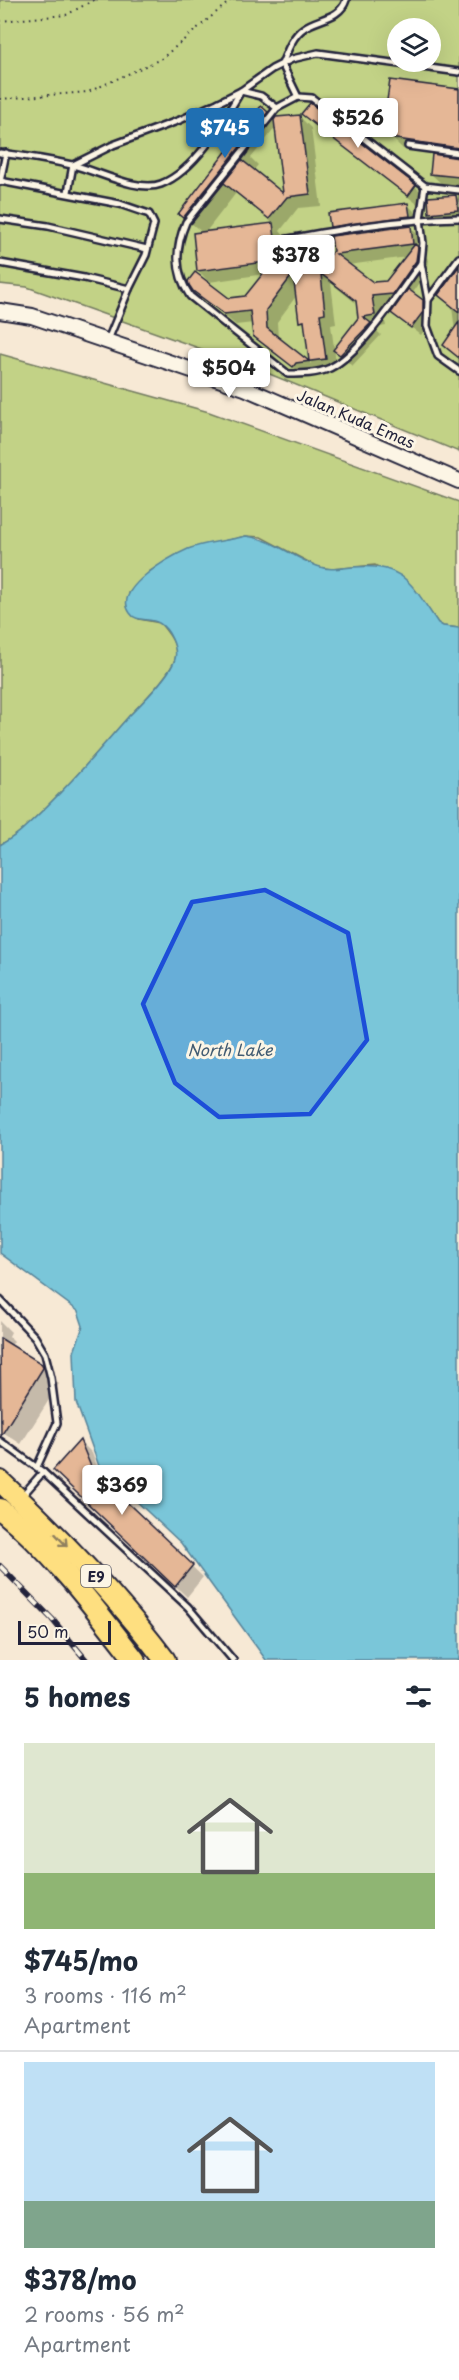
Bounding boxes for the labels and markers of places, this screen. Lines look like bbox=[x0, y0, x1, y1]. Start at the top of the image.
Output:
pin: $526 bbox=[322, 98, 394, 149]
pin: $745 bbox=[189, 108, 261, 159]
pin: $378 bbox=[260, 235, 332, 286]
pin: $504 bbox=[193, 348, 265, 399]
pin: $369 bbox=[86, 1465, 158, 1516]

